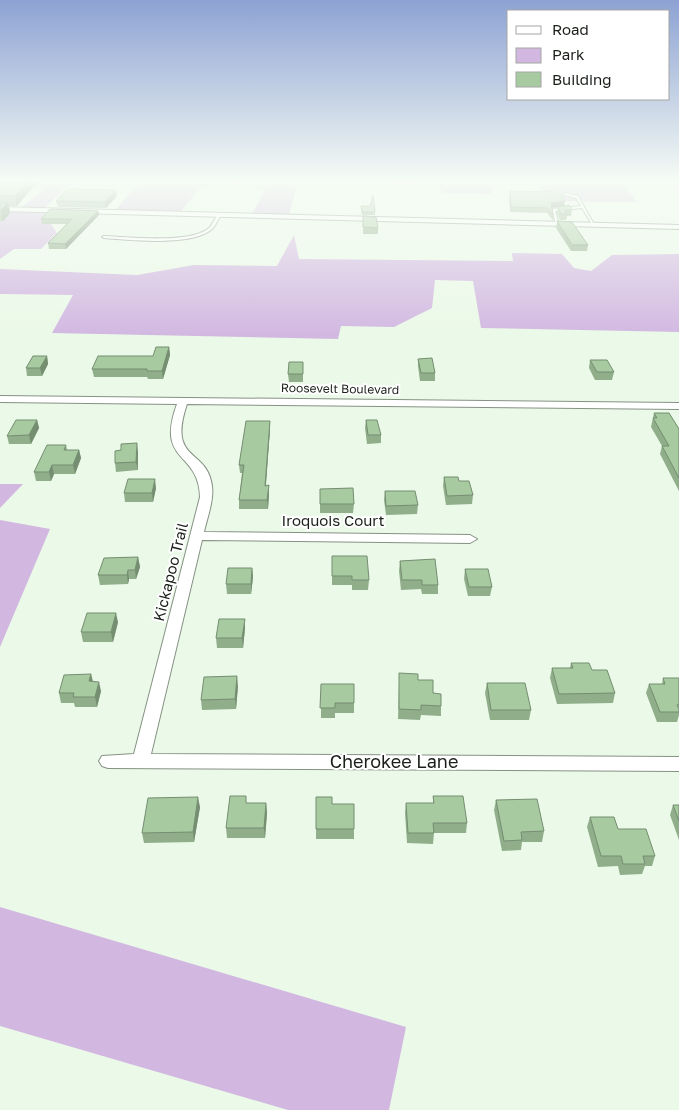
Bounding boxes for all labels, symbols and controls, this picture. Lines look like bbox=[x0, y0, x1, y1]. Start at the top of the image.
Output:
legend bbox=[507, 10, 669, 100]
text: Road bbox=[552, 20, 589, 38]
text: Park bbox=[552, 45, 585, 63]
text: Building bbox=[552, 70, 612, 88]
street label: Roosevelt Boulevard bbox=[281, 380, 399, 397]
street label: Iroquois Court bbox=[282, 511, 384, 529]
street label: Kickapoo Trail bbox=[149, 520, 191, 623]
street label: Cherokee Lane bbox=[330, 750, 458, 772]

